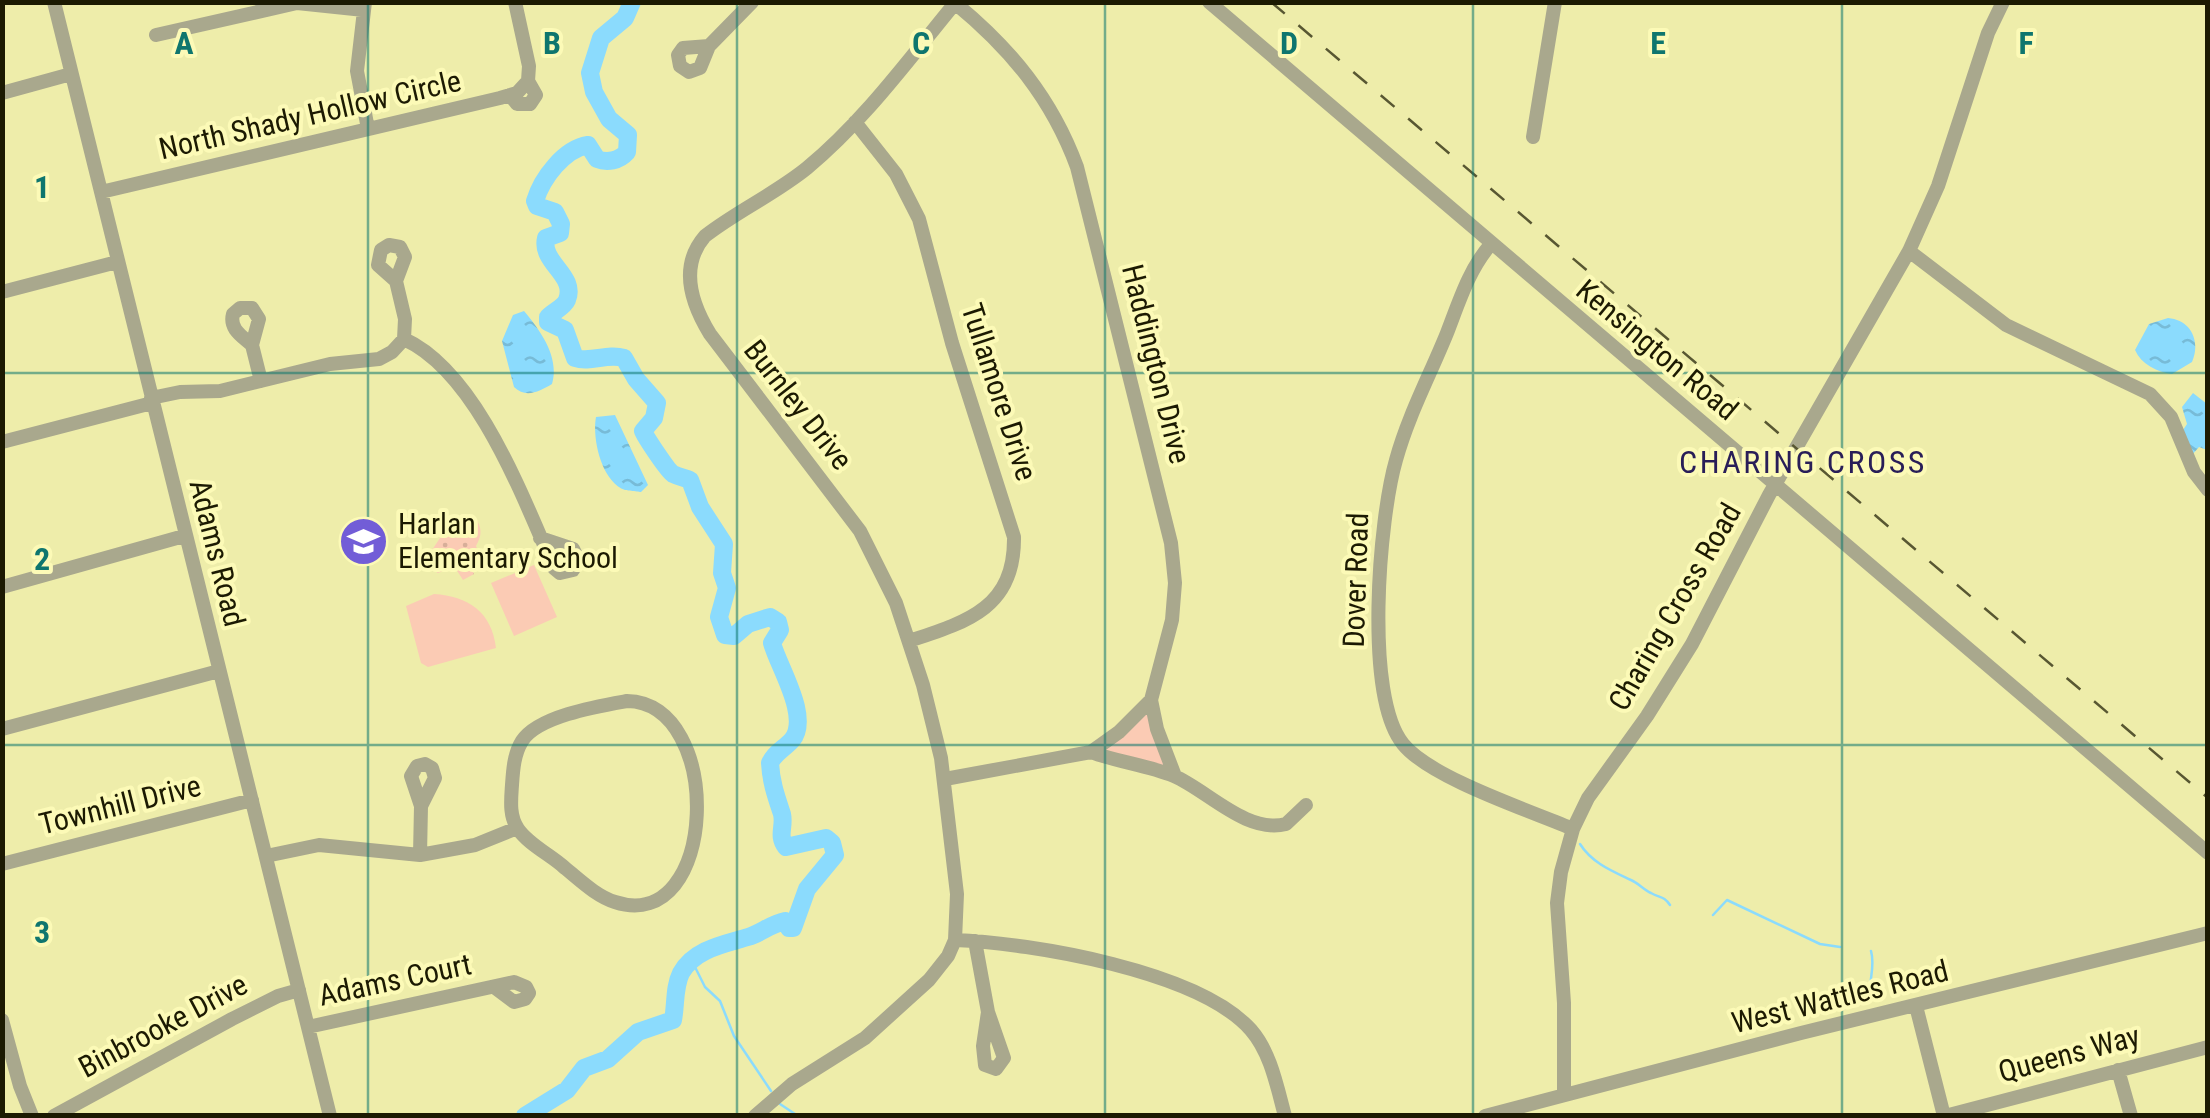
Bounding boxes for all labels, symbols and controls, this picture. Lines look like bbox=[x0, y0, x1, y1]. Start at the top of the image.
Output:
text: A bbox=[174, 24, 194, 62]
text: B bbox=[543, 24, 561, 62]
text: C bbox=[912, 24, 930, 62]
text: D bbox=[1280, 24, 1298, 62]
text: E bbox=[1650, 24, 1666, 62]
text: F bbox=[2018, 24, 2034, 62]
street label: North Shady Hollow Circle bbox=[155, 63, 464, 166]
text: 1 bbox=[34, 168, 50, 206]
street label: Haddington Drive bbox=[1115, 261, 1198, 467]
street label: Kensington Road bbox=[1570, 272, 1745, 427]
street label: Tullamore Drive bbox=[954, 299, 1045, 485]
street label: Burnley Drive bbox=[737, 333, 860, 476]
district label: CHARING CROSS bbox=[1679, 443, 1927, 481]
street label: Adams Road bbox=[182, 476, 253, 630]
street label: Charing Cross Road bbox=[1601, 497, 1748, 717]
place label: Harlan Elementary School bbox=[398, 506, 618, 575]
street label: Dover Road bbox=[1336, 512, 1375, 648]
school or university icon: Harlan Elementary School bbox=[337, 515, 389, 567]
text: 2 bbox=[34, 540, 50, 578]
street label: Townhill Drive bbox=[36, 768, 204, 841]
text: 3 bbox=[34, 913, 50, 951]
street label: Adams Court bbox=[315, 946, 474, 1013]
street label: West Wattles Road bbox=[1728, 953, 1952, 1040]
street label: Binbrooke Drive bbox=[73, 967, 253, 1085]
street label: Queens Way bbox=[1994, 1018, 2143, 1089]

